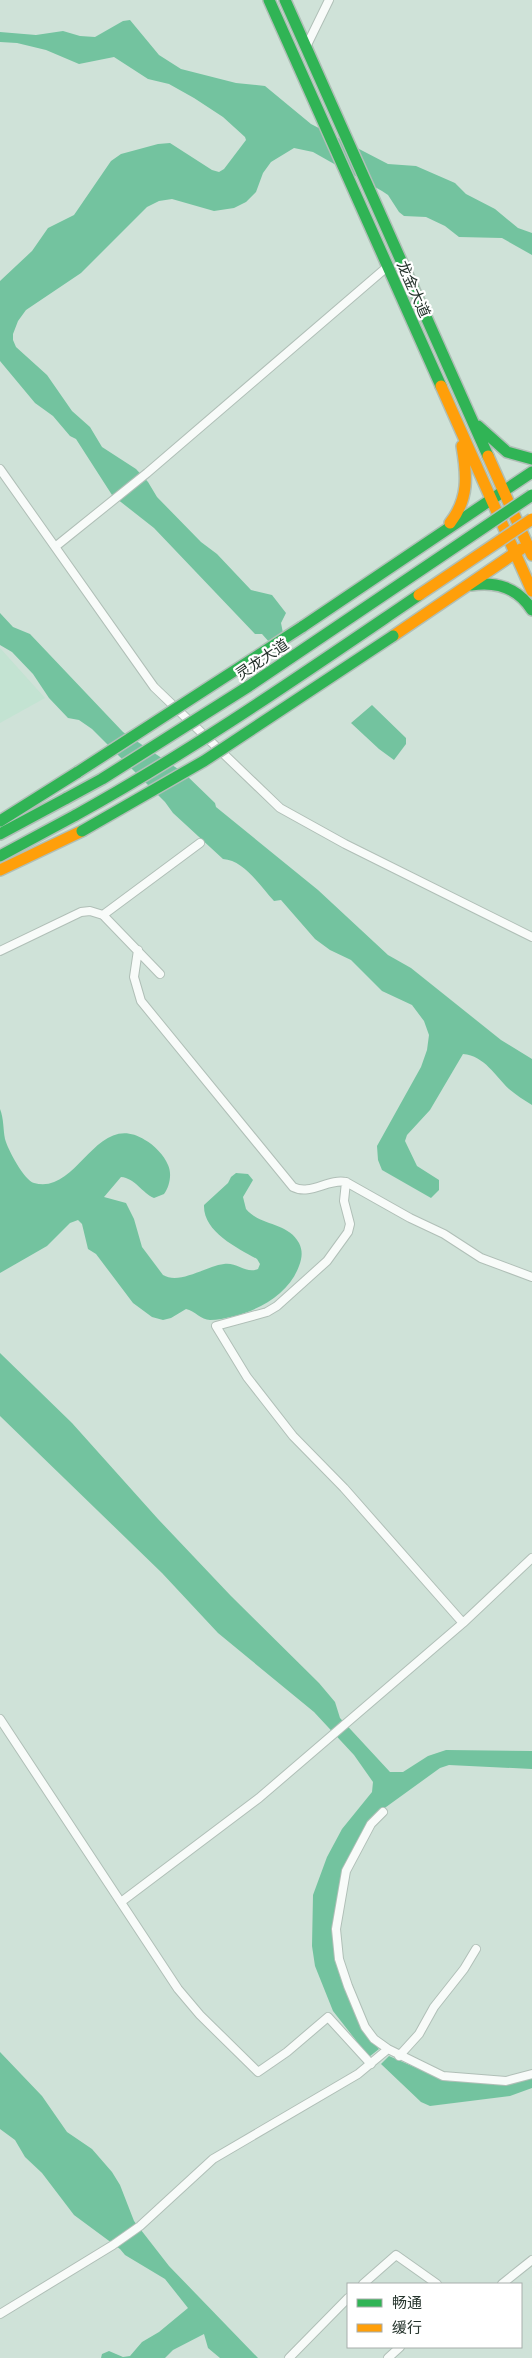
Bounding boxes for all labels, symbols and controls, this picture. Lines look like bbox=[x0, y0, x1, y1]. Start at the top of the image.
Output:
street label: 龙金大道 bbox=[393, 258, 435, 320]
street label: 灵龙大道 bbox=[232, 634, 292, 684]
legend bbox=[347, 2283, 522, 2348]
text: 畅通 bbox=[392, 2293, 422, 2312]
text: 缓行 bbox=[392, 2318, 422, 2337]

